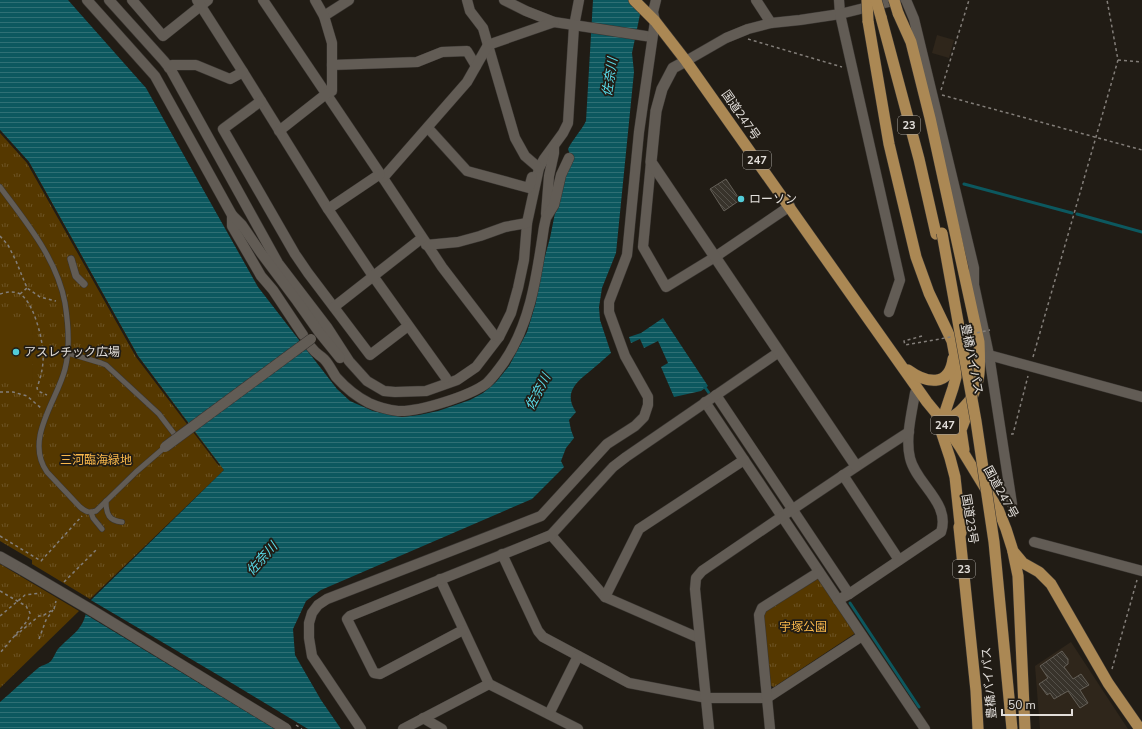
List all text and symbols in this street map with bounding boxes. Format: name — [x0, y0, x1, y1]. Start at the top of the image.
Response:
water label: 佐奈川 — [598, 54, 622, 98]
street label: 国道247号 — [718, 87, 764, 143]
road number: 23 — [898, 116, 920, 134]
road number: 247 — [743, 151, 771, 169]
place label: ローソン — [749, 191, 797, 207]
marker: ローソン — [736, 194, 746, 204]
street label: 豊橋バイパス — [957, 322, 987, 396]
place label: アスレチック広場 — [24, 344, 120, 360]
marker: アスレチック広場 — [11, 347, 21, 357]
water label: 佐奈川 — [521, 369, 556, 413]
road number: 247 — [931, 416, 959, 434]
park label: 三河臨海緑地 — [60, 452, 132, 468]
street label: 国道247号 — [980, 463, 1022, 521]
street label: 国道23号 — [958, 493, 982, 545]
water label: 佐奈川 — [242, 537, 283, 580]
road number: 23 — [953, 560, 975, 578]
park label: 宇塚公園 — [779, 619, 827, 635]
street label: 豊橋バイパス — [978, 647, 1000, 719]
scale bar — [1002, 691, 1072, 717]
text: 50 m — [1008, 697, 1036, 713]

